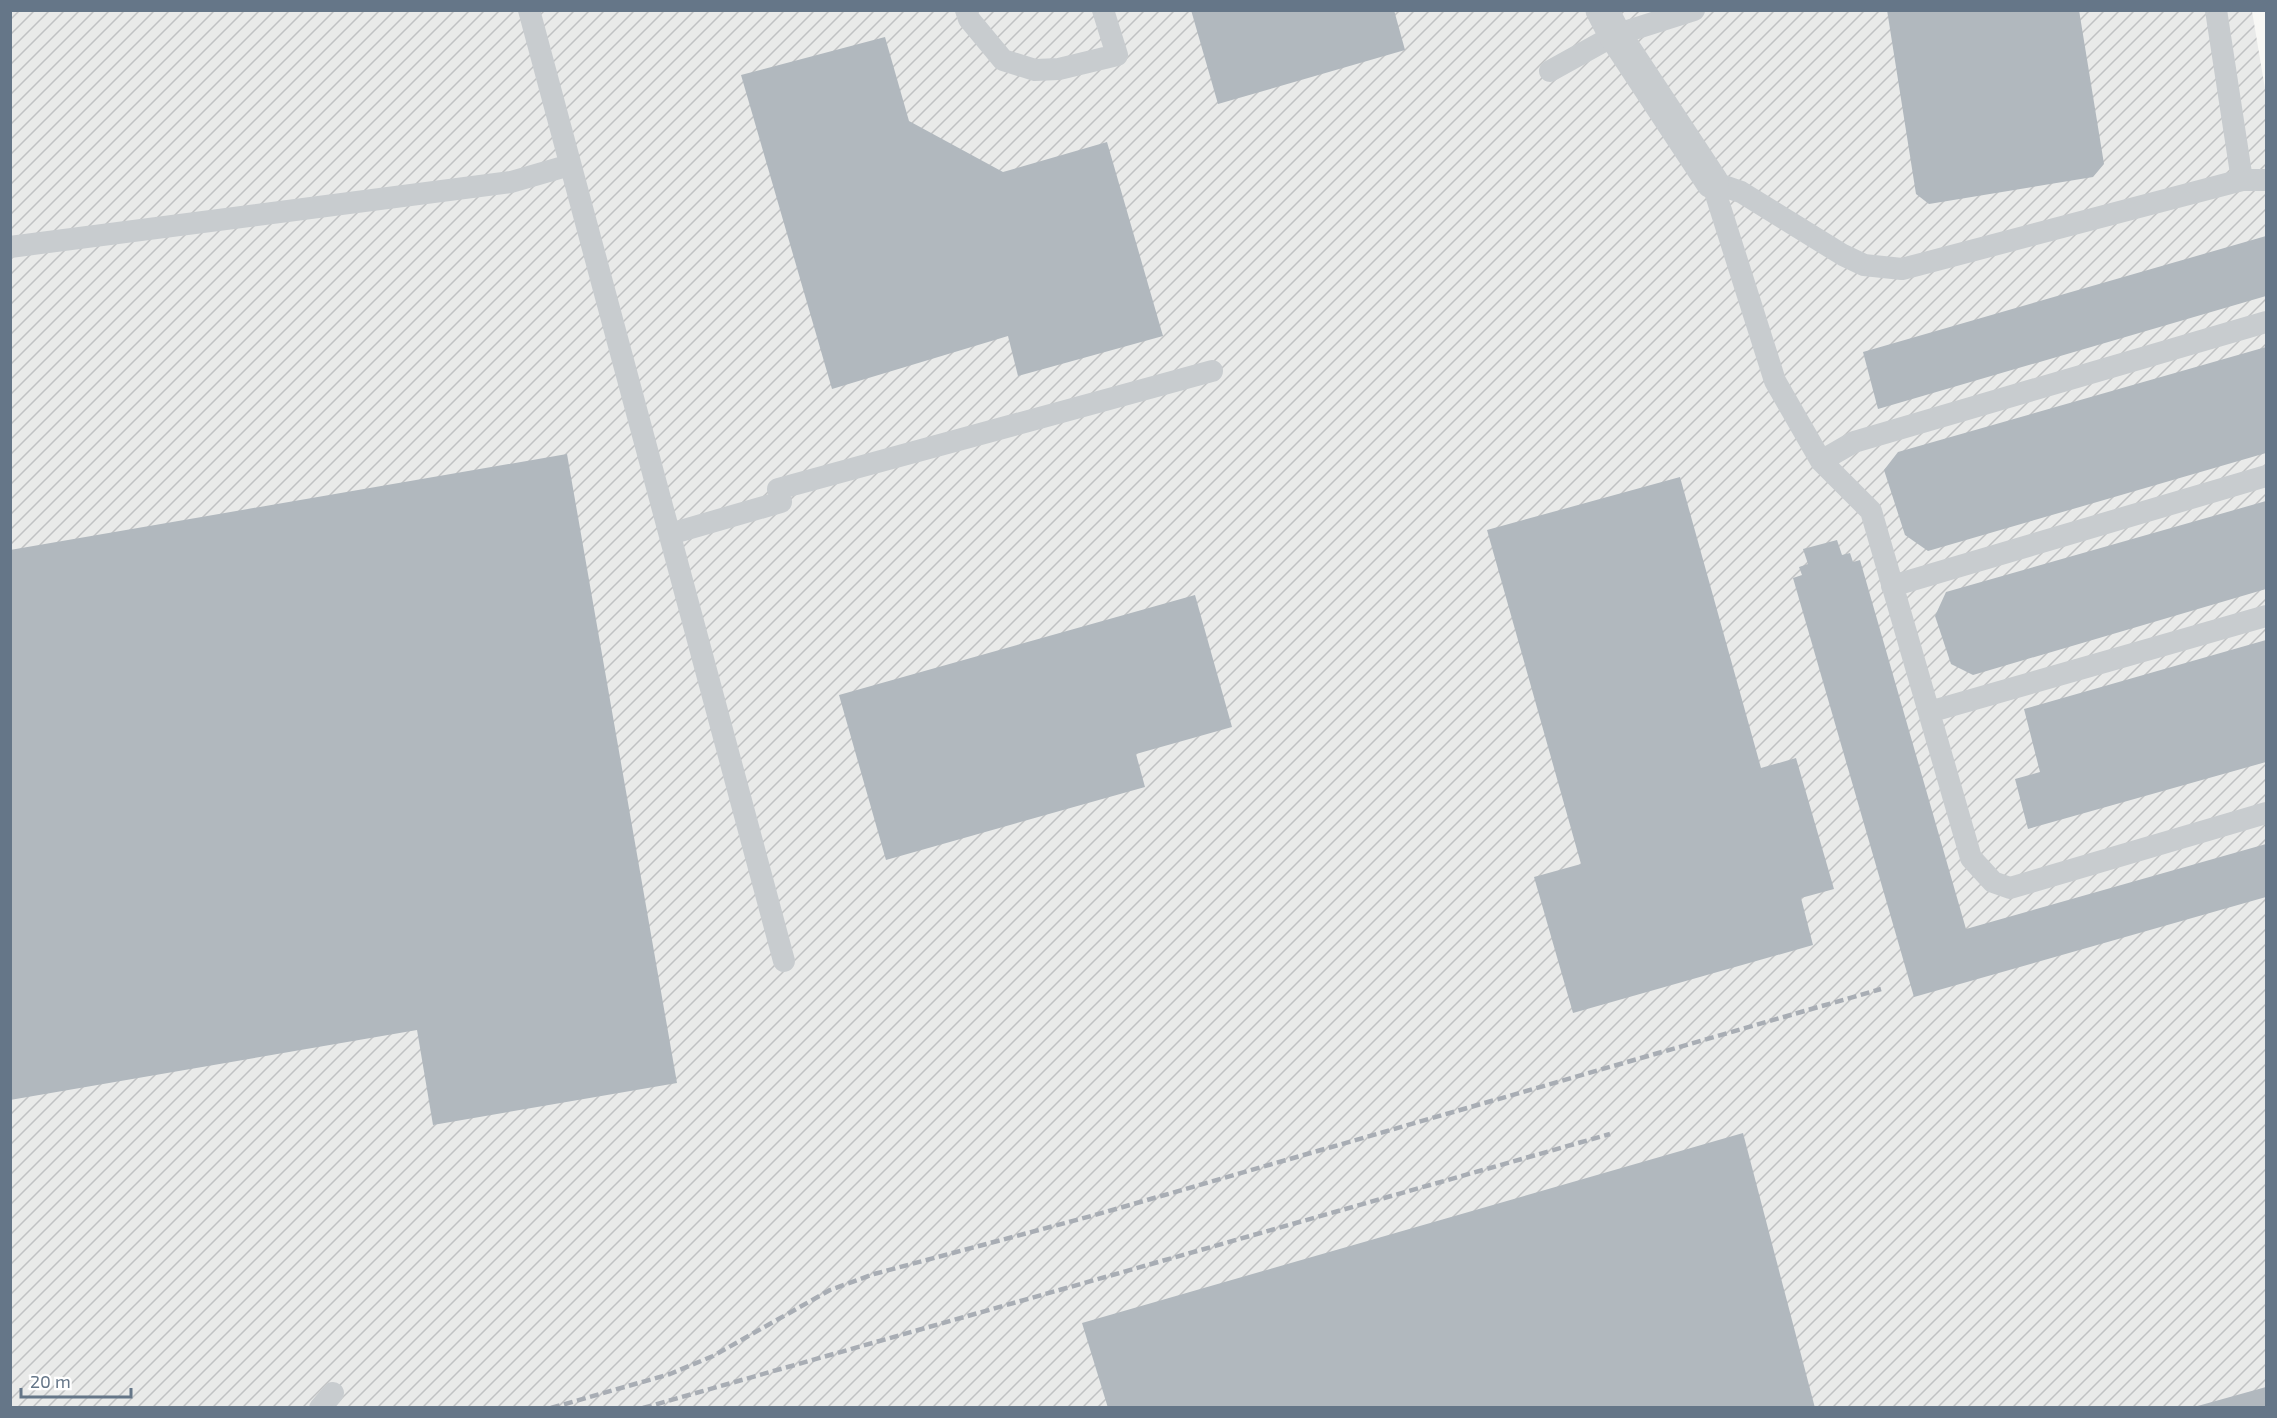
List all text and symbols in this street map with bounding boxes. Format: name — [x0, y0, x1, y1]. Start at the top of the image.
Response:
scale bar — [21, 1361, 130, 1399]
text: 20 m — [30, 1370, 71, 1392]

